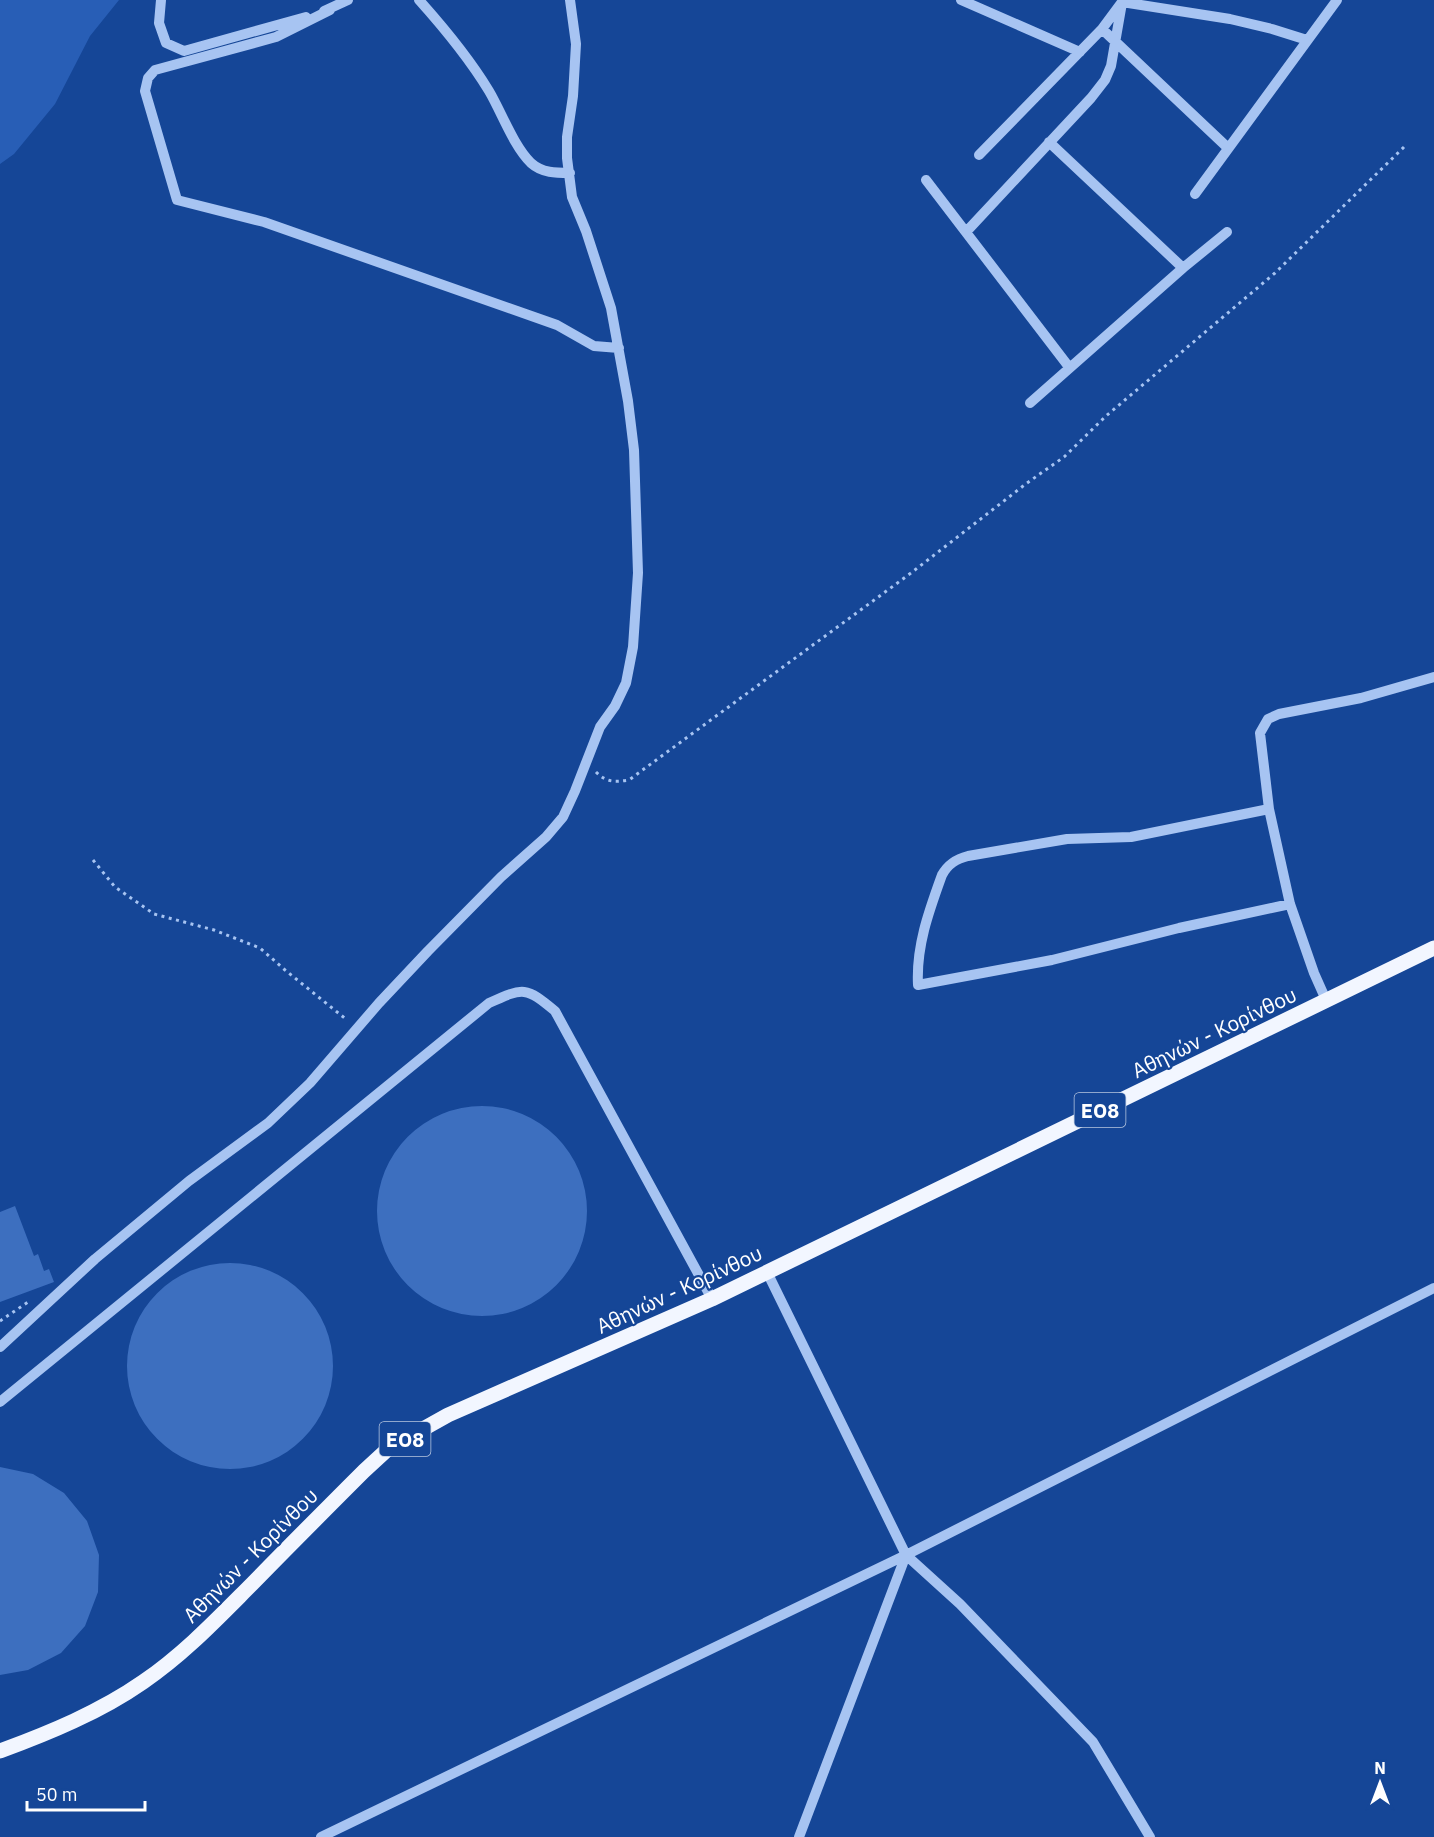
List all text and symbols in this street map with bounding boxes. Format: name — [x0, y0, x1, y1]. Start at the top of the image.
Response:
street label: Αθηνών - Κορίνθου — [1127, 980, 1301, 1084]
road number: ΕΟ8 — [1074, 1093, 1126, 1127]
street label: Αθηνών - Κορίνθου — [591, 1238, 767, 1340]
road number: ΕΟ8 — [380, 1422, 430, 1456]
street label: Αθηνών - Κορίνθου — [176, 1481, 324, 1629]
north arrow — [1350, 1753, 1410, 1813]
text: N — [1374, 1758, 1386, 1778]
scale bar — [27, 1774, 146, 1812]
text: 50 m — [36, 1783, 78, 1806]

